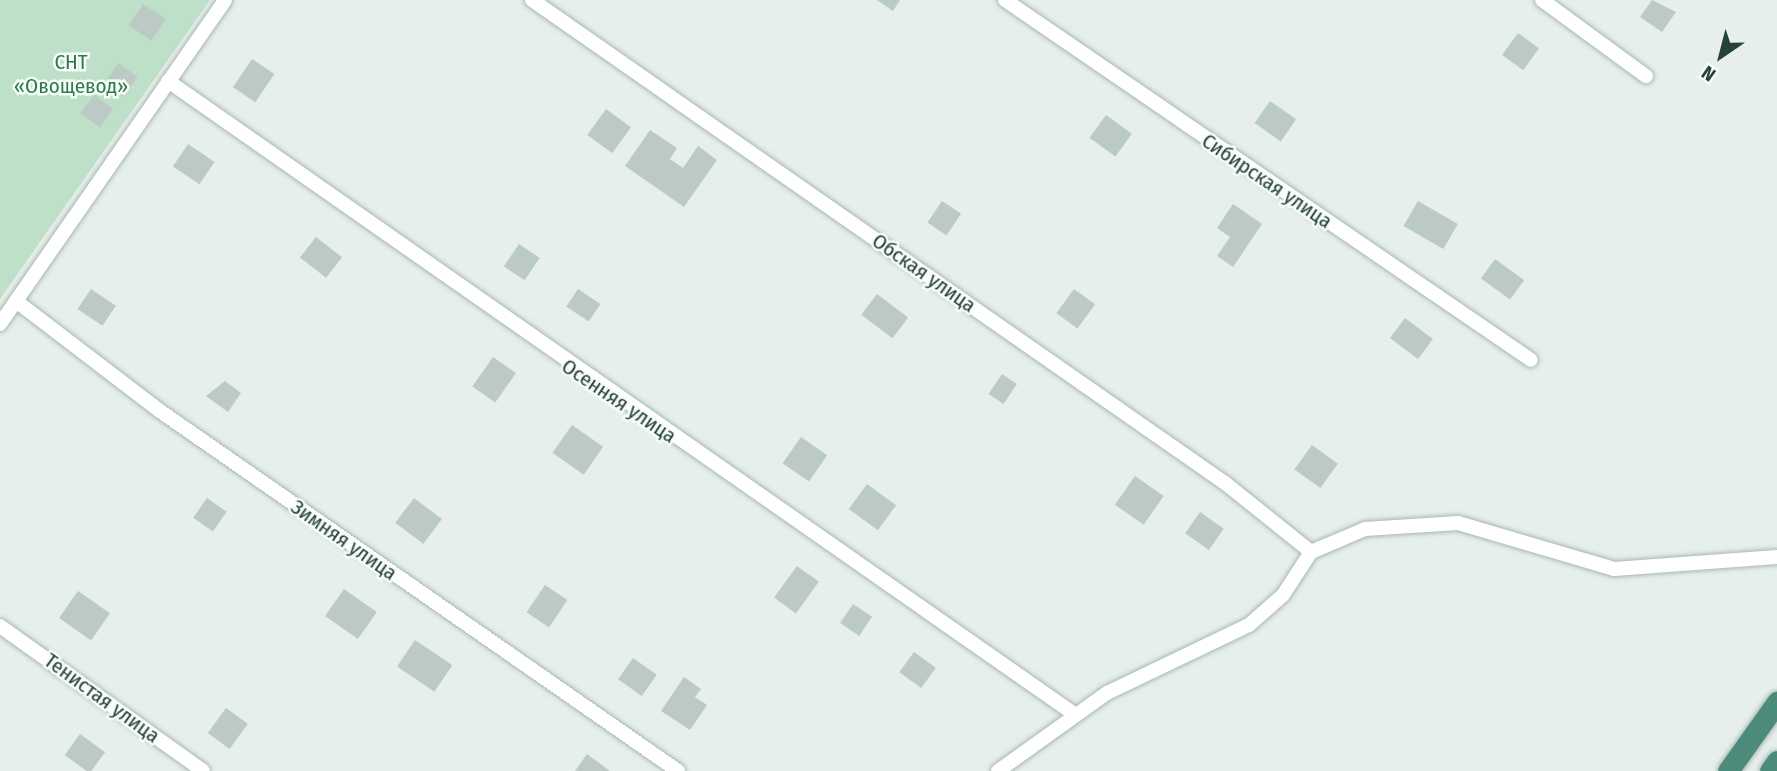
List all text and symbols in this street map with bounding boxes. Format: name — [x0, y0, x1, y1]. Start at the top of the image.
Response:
north arrow — [1686, 21, 1756, 91]
park label: СНТ «Овощевод» — [14, 49, 128, 99]
text: N — [1697, 61, 1720, 86]
street label: Сибирская улица — [1197, 128, 1337, 234]
street label: Обская улица — [867, 228, 981, 318]
street label: Осенняя улица — [557, 353, 681, 449]
street label: Зимняя улица — [286, 494, 402, 586]
street label: Тенистая улица — [39, 648, 165, 748]

